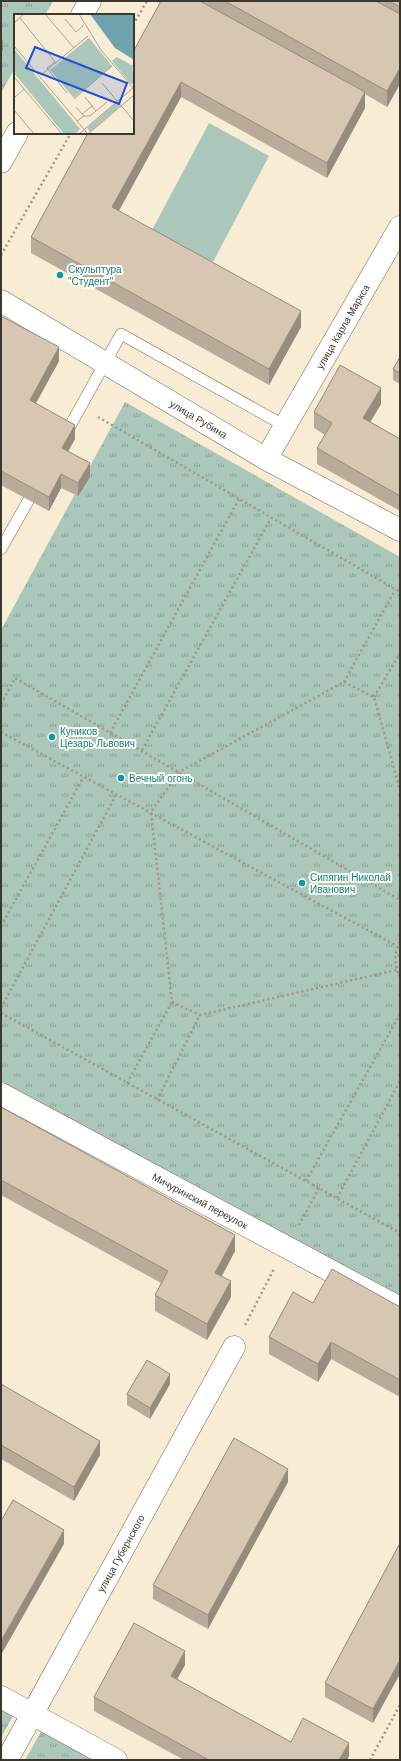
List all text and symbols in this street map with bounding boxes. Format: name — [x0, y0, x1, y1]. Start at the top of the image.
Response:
inset map — [14, 14, 134, 134]
place label: Скульптура "Студент" — [68, 264, 122, 287]
marker: Скульптура "Студент" — [55, 270, 65, 280]
street label: улица Карла Маркса — [314, 282, 371, 371]
street label: улица Рубина — [168, 398, 229, 440]
place label: Куников Цезарь Львович — [60, 726, 135, 749]
marker: Куников Цезарь Львович — [47, 732, 57, 742]
marker: Вечный огонь — [116, 773, 126, 783]
place label: Вечный огонь — [129, 773, 192, 784]
place label: Сипягин Николай Иванович — [310, 872, 391, 895]
marker: Сипягин Николай Иванович — [297, 878, 307, 888]
street label: Мичуринский переулок — [151, 1171, 250, 1231]
street label: улица Губернского — [95, 1512, 147, 1594]

